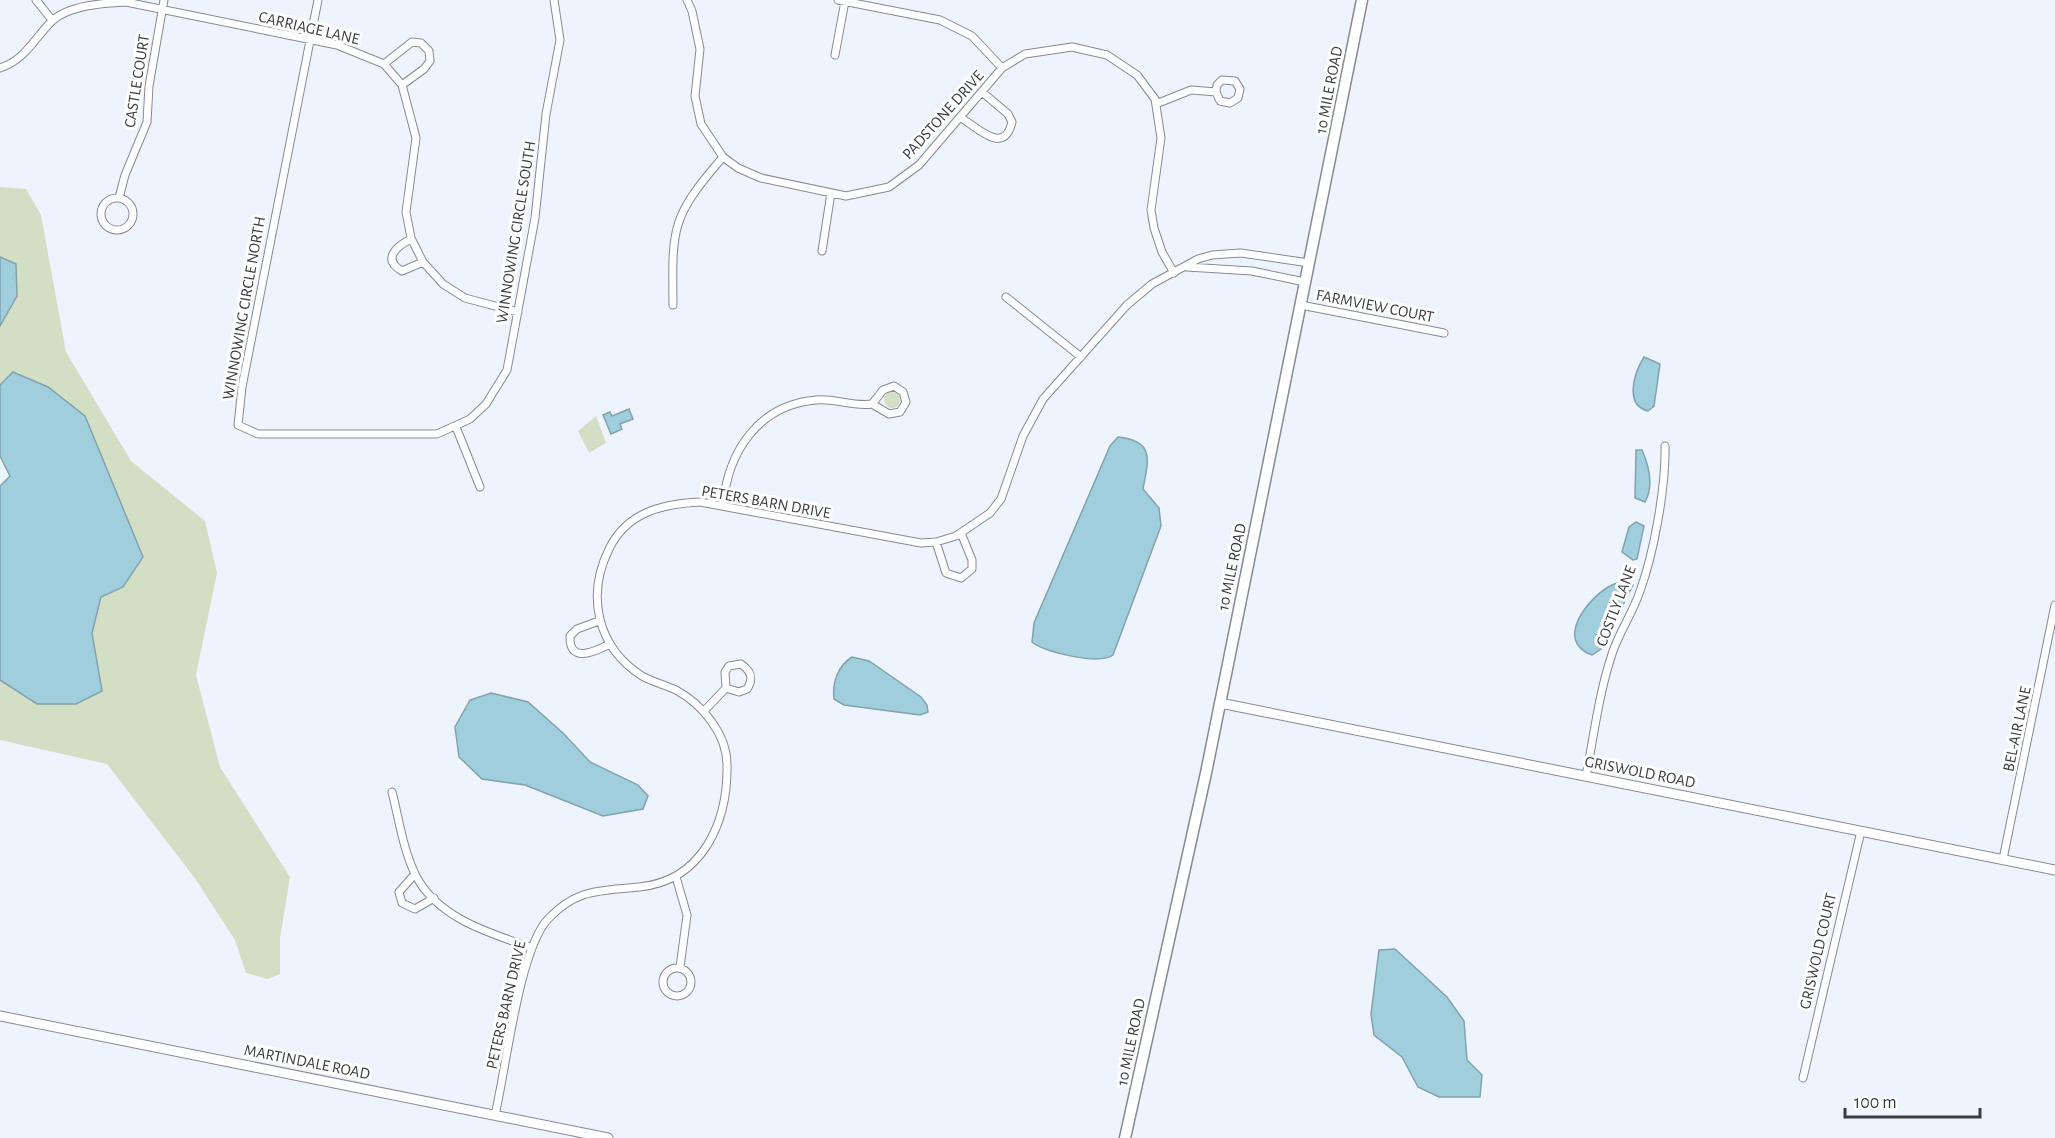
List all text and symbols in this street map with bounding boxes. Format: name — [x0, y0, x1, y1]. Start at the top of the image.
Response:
street label: CARRIAGE LANE — [257, 9, 361, 47]
street label: CASTLE COURT — [122, 33, 152, 129]
street label: 10 MILE ROAD — [1313, 45, 1345, 135]
street label: PADSTONE DRIVE — [899, 67, 987, 162]
street label: WINNOWING CIRCLE SOUTH — [494, 140, 538, 324]
street label: WINNOWING CIRCLE NORTH — [220, 215, 268, 401]
street label: FARMVIEW COURT — [1315, 287, 1435, 325]
street label: PETERS BARN DRIVE — [700, 483, 832, 521]
street label: 10 MILE ROAD — [1215, 522, 1249, 612]
street label: COSTLY LANE — [1593, 563, 1639, 649]
street label: BEL-AIR LANE — [2000, 685, 2034, 773]
street label: GRISWOLD ROAD — [1583, 753, 1697, 791]
street label: GRISWOLD COURT — [1797, 891, 1839, 1011]
street label: PETERS BARN DRIVE — [483, 939, 529, 1071]
street label: 10 MILE ROAD — [1114, 997, 1148, 1087]
street label: MARTINDALE ROAD — [243, 1042, 371, 1082]
scale bar — [1845, 1081, 1980, 1119]
text: 100 m — [1854, 1094, 1897, 1112]

